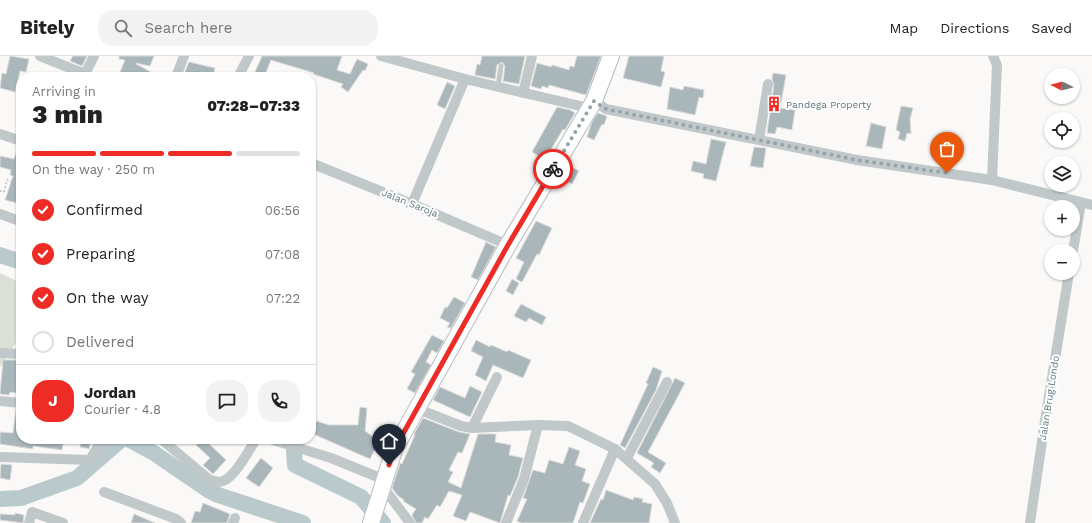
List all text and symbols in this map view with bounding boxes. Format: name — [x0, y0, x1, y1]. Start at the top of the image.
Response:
search box — [98, 10, 378, 46]
text: Bitely — [20, 16, 74, 39]
icon: search — [112, 17, 134, 39]
text: Search here — [144, 19, 232, 37]
text: Map — [890, 20, 918, 36]
text: Directions — [940, 20, 1009, 36]
text: Saved — [1031, 20, 1072, 36]
north arrow — [1044, 68, 1080, 104]
map controls — [1044, 68, 1080, 280]
text: Arriving in — [32, 84, 96, 99]
building icon: Pandega Property — [765, 95, 783, 113]
text: 07:28–07:33 — [207, 97, 300, 115]
text: 3 min — [32, 99, 103, 129]
place label: Pandega Property — [786, 99, 872, 110]
button: locate — [1044, 112, 1080, 148]
pin — [930, 132, 964, 173]
icon: bag — [936, 138, 958, 160]
courier — [533, 149, 573, 189]
button: layers — [1044, 156, 1080, 192]
icon: bike — [542, 158, 564, 180]
text: On the way · 250 m — [32, 162, 155, 177]
street label: Jalan Saroja — [380, 187, 440, 219]
icon: check — [32, 199, 54, 221]
button: + — [1044, 200, 1080, 236]
text: Confirmed — [66, 201, 143, 219]
text: 06:56 — [265, 203, 300, 218]
icon: check — [32, 243, 54, 265]
button: − — [1044, 244, 1080, 280]
text: Preparing — [66, 245, 135, 263]
text: 07:08 — [265, 247, 300, 262]
icon: check — [32, 287, 54, 309]
text: On the way — [66, 289, 148, 307]
text: 07:22 — [266, 291, 300, 306]
text: Delivered — [66, 333, 134, 351]
street label: Jalan Brug Londo — [1037, 355, 1061, 441]
button: chat — [206, 380, 248, 422]
button: phone — [258, 380, 300, 422]
text: Jordan — [84, 384, 136, 402]
text: J — [48, 392, 58, 410]
text: Courier · 4.8 — [84, 402, 161, 417]
pin — [372, 424, 406, 465]
icon: home — [378, 430, 400, 452]

